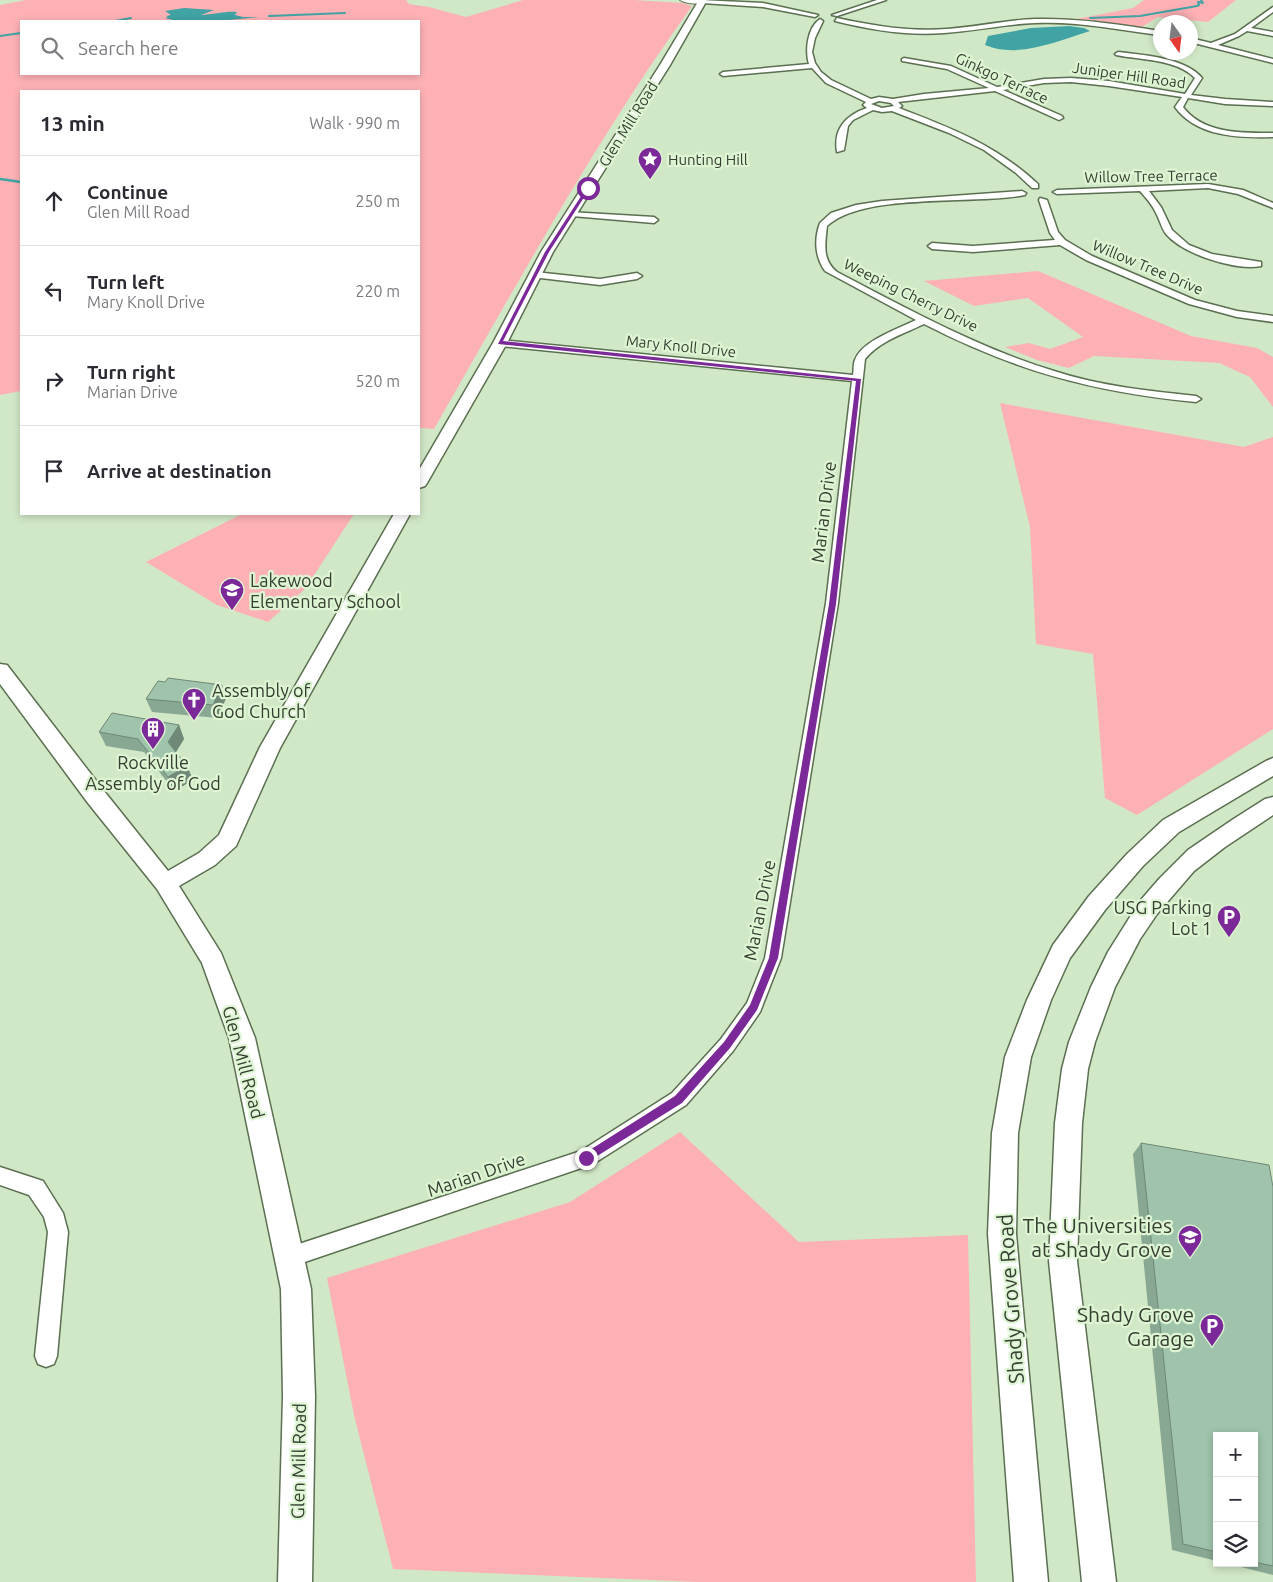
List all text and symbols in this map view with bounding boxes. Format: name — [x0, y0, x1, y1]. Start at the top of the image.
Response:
north arrow — [1153, 15, 1198, 60]
search box — [20, 20, 420, 75]
icon: search — [38, 34, 66, 62]
text: Search here — [78, 37, 178, 59]
street label: Ginkgo Terrace — [953, 49, 1051, 107]
street label: Juniper Hill Road — [1071, 59, 1187, 91]
street label: Glen Mill Road — [595, 78, 661, 170]
text: 13 min — [40, 111, 105, 135]
text: Walk · 990 m — [309, 114, 400, 132]
place icon: Hunting Hill — [637, 146, 663, 180]
place label: Hunting Hill — [668, 151, 748, 168]
street label: Willow Tree Terrace — [1084, 166, 1218, 186]
route start — [577, 177, 600, 200]
text: Continue — [87, 181, 168, 203]
icon: ahead — [40, 187, 68, 215]
text: 250 m — [355, 192, 400, 210]
text: Glen Mill Road — [87, 203, 190, 221]
street label: Willow Tree Drive — [1090, 236, 1206, 298]
street label: Weeping Cherry Drive — [841, 255, 981, 335]
text: Turn left — [87, 271, 165, 293]
icon: left — [40, 277, 68, 305]
text: 220 m — [355, 282, 400, 300]
text: Mary Knoll Drive — [87, 293, 205, 311]
street label: Mary Knoll Drive — [625, 332, 737, 360]
text: Turn right — [87, 361, 175, 383]
icon: right — [40, 367, 68, 395]
text: 520 m — [355, 372, 400, 390]
text: Marian Drive — [87, 383, 178, 401]
icon: arrive — [40, 457, 68, 485]
text: Arrive at destination — [87, 460, 272, 482]
street label: Marian Drive — [807, 460, 839, 564]
place label: Lakewood Elementary School — [250, 570, 401, 611]
school or university icon: Lakewood Elementary School — [219, 577, 245, 611]
place label: Assembly of God Church — [212, 680, 311, 721]
church icon: Assembly of God Church — [181, 687, 207, 721]
building icon: Rockville Assembly of God — [140, 716, 166, 750]
place label: Rockville Assembly of God — [85, 752, 221, 793]
street label: Marian Drive — [739, 858, 779, 962]
place label: USG Parking Lot 1 — [1113, 897, 1212, 938]
parking icon: USG Parking Lot 1 — [1216, 904, 1242, 938]
street label: Glen Mill Road — [219, 1003, 269, 1121]
route end — [575, 1147, 598, 1170]
street label: Marian Drive — [424, 1148, 528, 1200]
street label: Shady Grove Road — [992, 1213, 1028, 1385]
place label: The Universities at Shady Grove — [1023, 1213, 1172, 1261]
school or university icon: The Universities at Shady Grove — [1177, 1224, 1203, 1258]
place label: Shady Grove Garage — [1077, 1302, 1194, 1350]
parking icon: Shady Grove Garage — [1199, 1313, 1225, 1347]
street label: Glen Mill Road — [287, 1403, 309, 1519]
map controls — [1213, 1432, 1258, 1567]
button: + — [1213, 1432, 1258, 1477]
button: − — [1213, 1477, 1258, 1522]
button: layers — [1213, 1522, 1258, 1567]

